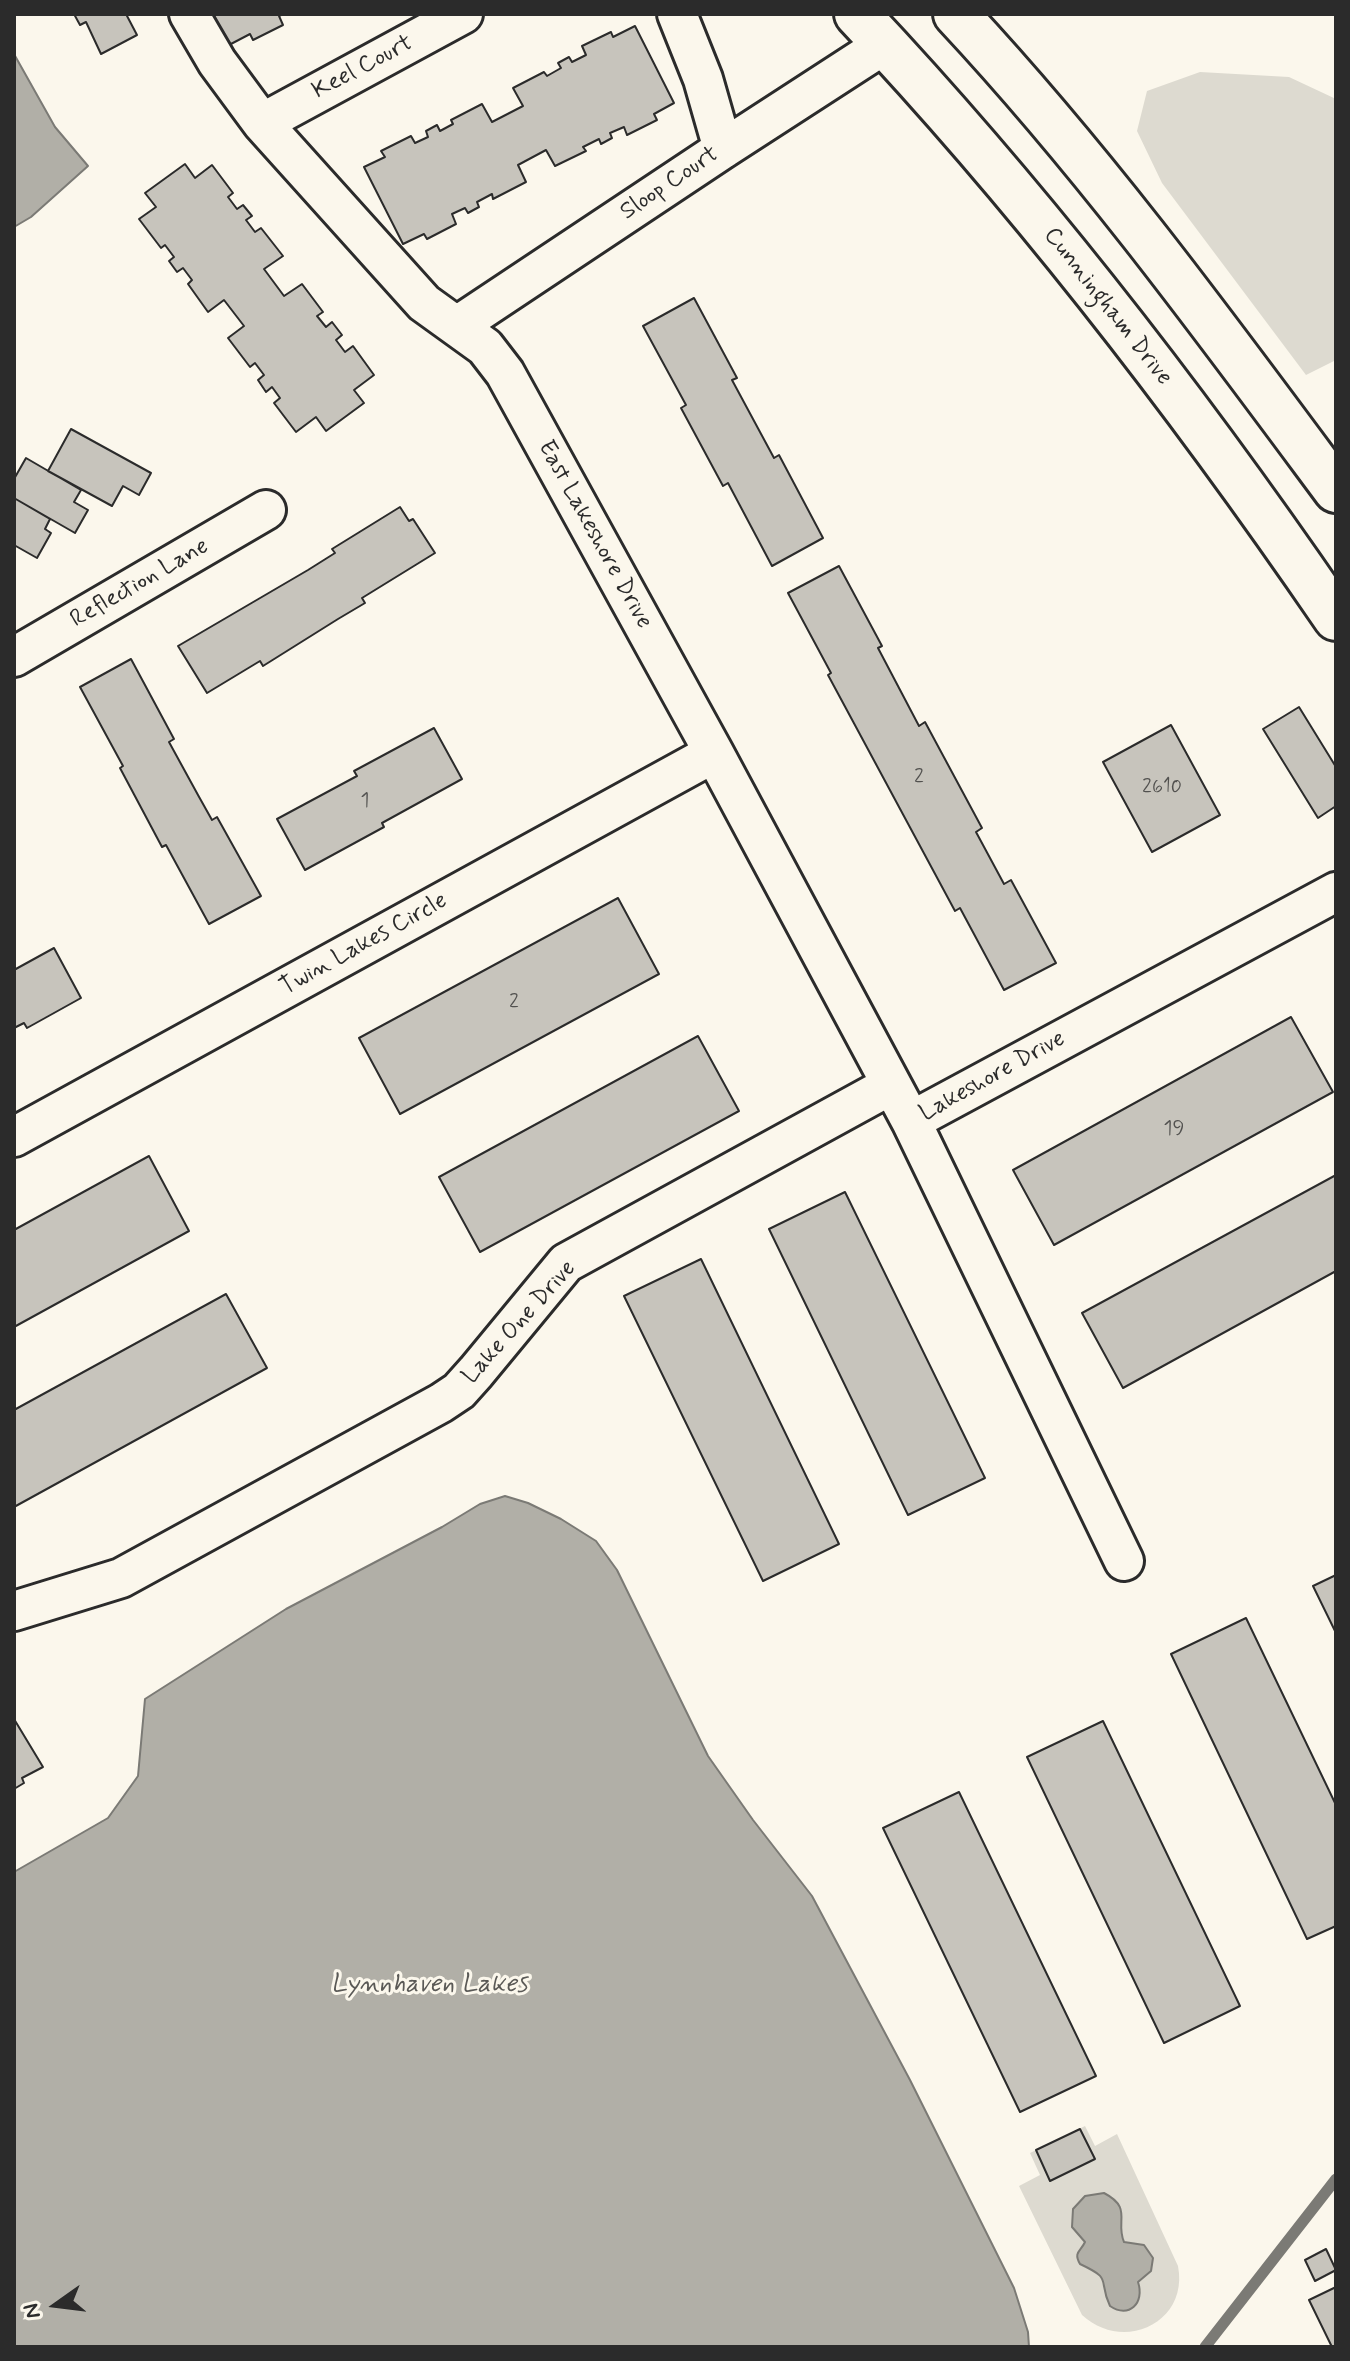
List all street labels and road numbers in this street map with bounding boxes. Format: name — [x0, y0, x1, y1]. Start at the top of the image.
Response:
street label: Keel Court — [308, 30, 418, 106]
street label: Sloop Court — [615, 141, 725, 227]
street label: Cunningham Drive — [1036, 222, 1178, 392]
street label: East Lakeshore Drive — [530, 436, 658, 634]
street label: Reflection Lane — [66, 533, 214, 635]
street label: Twin Lakes Circle — [275, 887, 453, 1003]
street label: Lakeshore Drive — [915, 1025, 1071, 1129]
street label: Lake One Drive — [457, 1255, 583, 1391]

